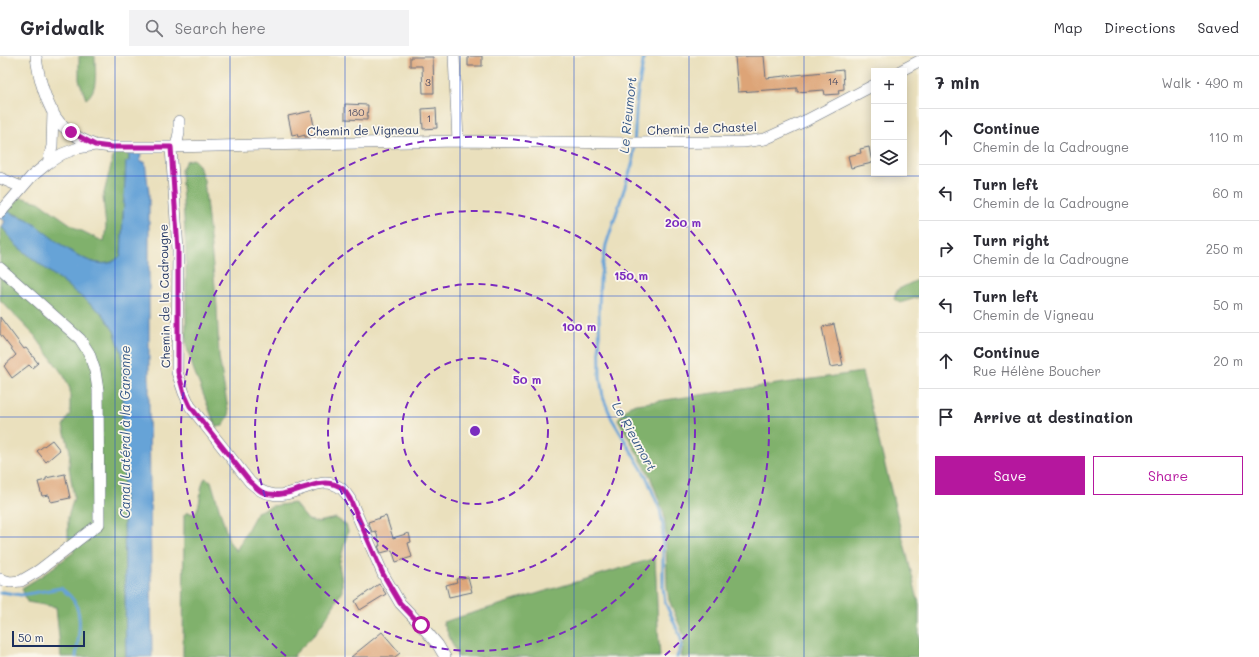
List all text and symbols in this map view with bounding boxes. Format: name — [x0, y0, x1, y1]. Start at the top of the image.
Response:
search box — [129, 10, 409, 46]
text: Gridwalk — [20, 15, 105, 40]
icon: search — [143, 17, 165, 39]
text: Search here — [175, 18, 266, 38]
text: Map — [1054, 18, 1082, 37]
text: Directions — [1104, 18, 1175, 37]
text: Saved — [1197, 18, 1239, 37]
map controls — [871, 68, 907, 176]
button: + — [871, 68, 907, 104]
text: 7 min — [935, 71, 980, 93]
house number: 14 — [828, 74, 838, 88]
text: Walk · 490 m — [1161, 74, 1243, 91]
house number: 3 — [425, 75, 431, 89]
water label: Le Rieumort — [615, 76, 639, 154]
button: − — [871, 104, 907, 140]
house number: 180 — [348, 105, 364, 119]
house number: 1 — [427, 111, 431, 125]
street label: Chemin de Chastel — [647, 118, 757, 138]
text: Continue — [973, 118, 1040, 138]
street label: Chemin de Vigneau — [307, 121, 419, 139]
route end — [62, 123, 80, 141]
icon: ahead — [935, 126, 957, 148]
text: 110 m — [1209, 128, 1243, 145]
text: Chemin de la Cadrougne — [973, 138, 1129, 155]
button: layers — [871, 140, 907, 176]
text: Turn left — [973, 174, 1038, 194]
icon: left — [935, 182, 957, 204]
text: 60 m — [1213, 184, 1243, 201]
text: Chemin de la Cadrougne — [973, 194, 1129, 211]
text: 200 m — [665, 214, 701, 230]
street label: Chemin de la Cadrougne — [155, 224, 173, 368]
text: Turn right — [973, 230, 1050, 250]
icon: right — [935, 238, 957, 260]
text: 250 m — [1206, 240, 1243, 257]
text: Chemin de la Cadrougne — [973, 250, 1129, 267]
text: 150 m — [614, 267, 648, 283]
text: Turn left — [973, 286, 1038, 306]
icon: left — [935, 294, 957, 316]
text: 50 m — [1213, 296, 1243, 313]
text: Chemin de Vigneau — [973, 306, 1094, 323]
text: 100 m — [562, 318, 596, 334]
text: Continue — [973, 342, 1040, 362]
water label: Canal Latéral à la Garonne — [116, 345, 133, 519]
icon: ahead — [935, 350, 957, 372]
text: 20 m — [1213, 352, 1243, 369]
text: Rue Hélène Boucher — [973, 362, 1101, 379]
text: 50 m — [513, 371, 541, 387]
water label: Le Rieumort — [609, 398, 661, 474]
icon: arrive — [935, 406, 957, 428]
text: Arrive at destination — [973, 407, 1133, 427]
centre of rings — [468, 424, 482, 438]
button: Save — [935, 456, 1085, 495]
button: Share — [1093, 456, 1243, 495]
route start — [412, 616, 430, 634]
scale bar — [12, 629, 85, 648]
text: 50 m — [18, 630, 44, 645]

